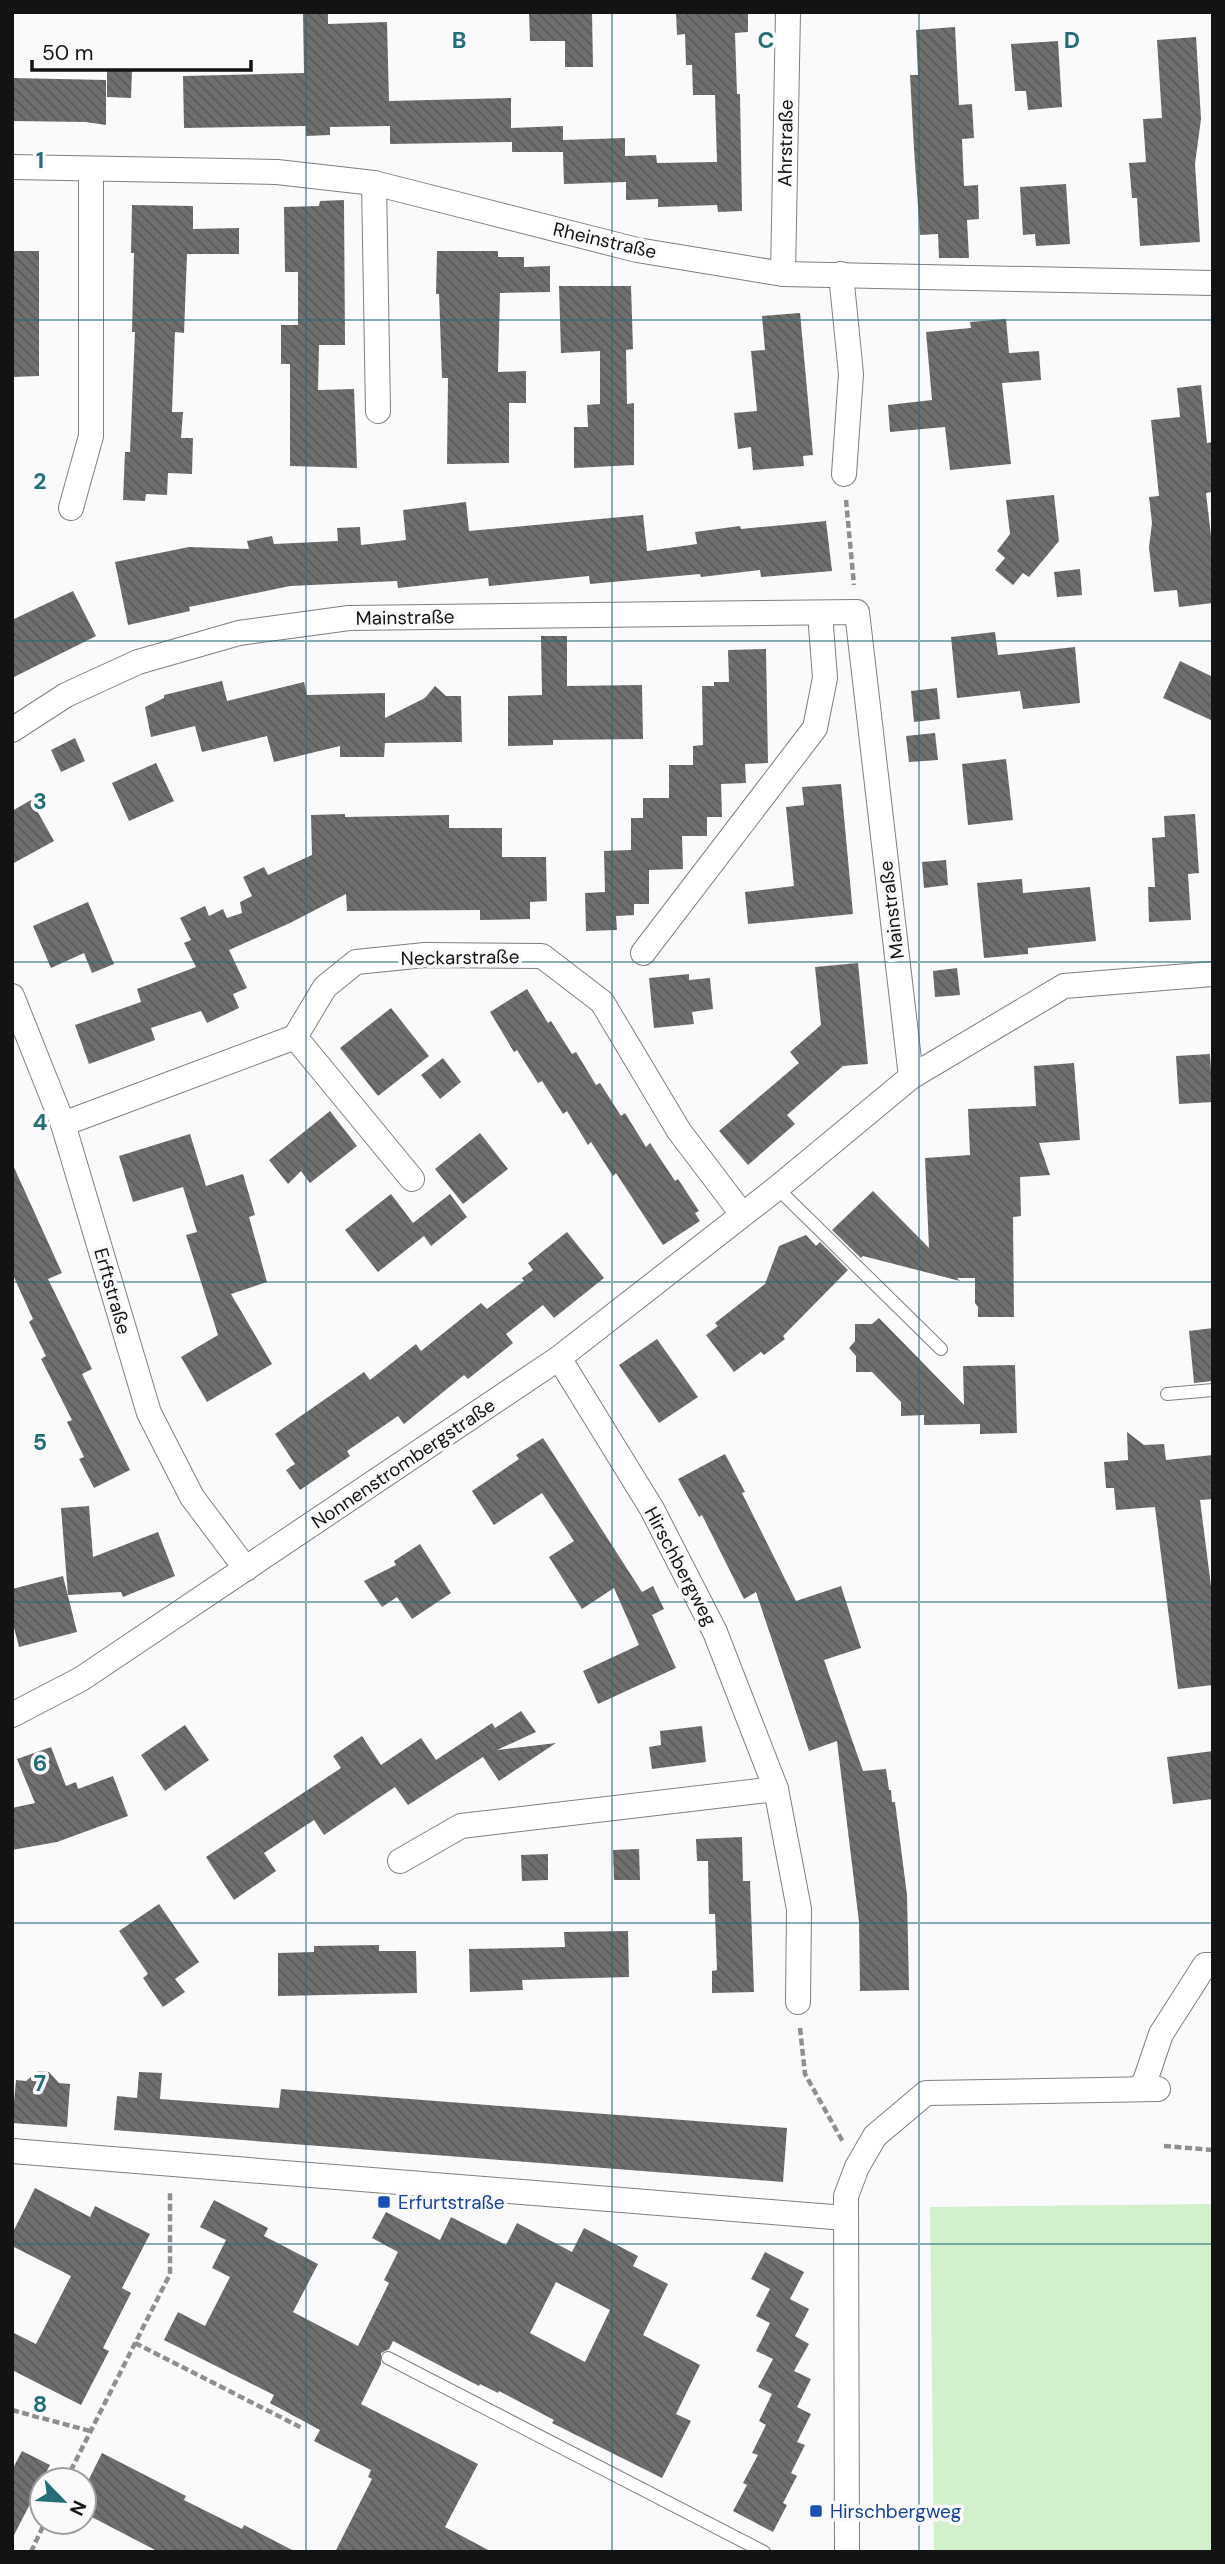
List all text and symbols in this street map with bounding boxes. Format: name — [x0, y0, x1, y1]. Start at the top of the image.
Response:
text: B — [452, 25, 466, 55]
text: C — [758, 25, 774, 55]
text: D — [1064, 25, 1080, 55]
scale bar — [32, 28, 250, 72]
text: 50 m — [42, 39, 93, 67]
street label: Ahrstraße — [772, 99, 799, 187]
text: 1 — [36, 145, 44, 175]
street label: Rheinstraße — [551, 216, 659, 265]
text: 2 — [33, 466, 47, 496]
street label: Mainstraße — [355, 604, 455, 631]
text: 3 — [33, 786, 47, 816]
street label: Mainstraße — [873, 859, 910, 961]
street label: Neckarstraße — [400, 944, 520, 971]
text: 4 — [33, 1107, 48, 1137]
street label: Erftstraße — [88, 1245, 137, 1337]
street label: Nonnenstrombergstraße — [307, 1393, 500, 1534]
text: 5 — [33, 1427, 47, 1457]
street label: Hirschbergweg — [639, 1502, 723, 1630]
text: 6 — [33, 1748, 47, 1778]
text: 7 — [34, 2068, 46, 2098]
place label: Erfurtstraße — [398, 2190, 505, 2215]
marker: Erfurtstraße — [376, 2194, 392, 2210]
text: 8 — [33, 2389, 47, 2419]
north arrow — [28, 2466, 98, 2536]
text: N — [64, 2496, 92, 2520]
place label: Hirschbergweg — [830, 2499, 962, 2524]
marker: Hirschbergweg — [808, 2503, 824, 2519]

